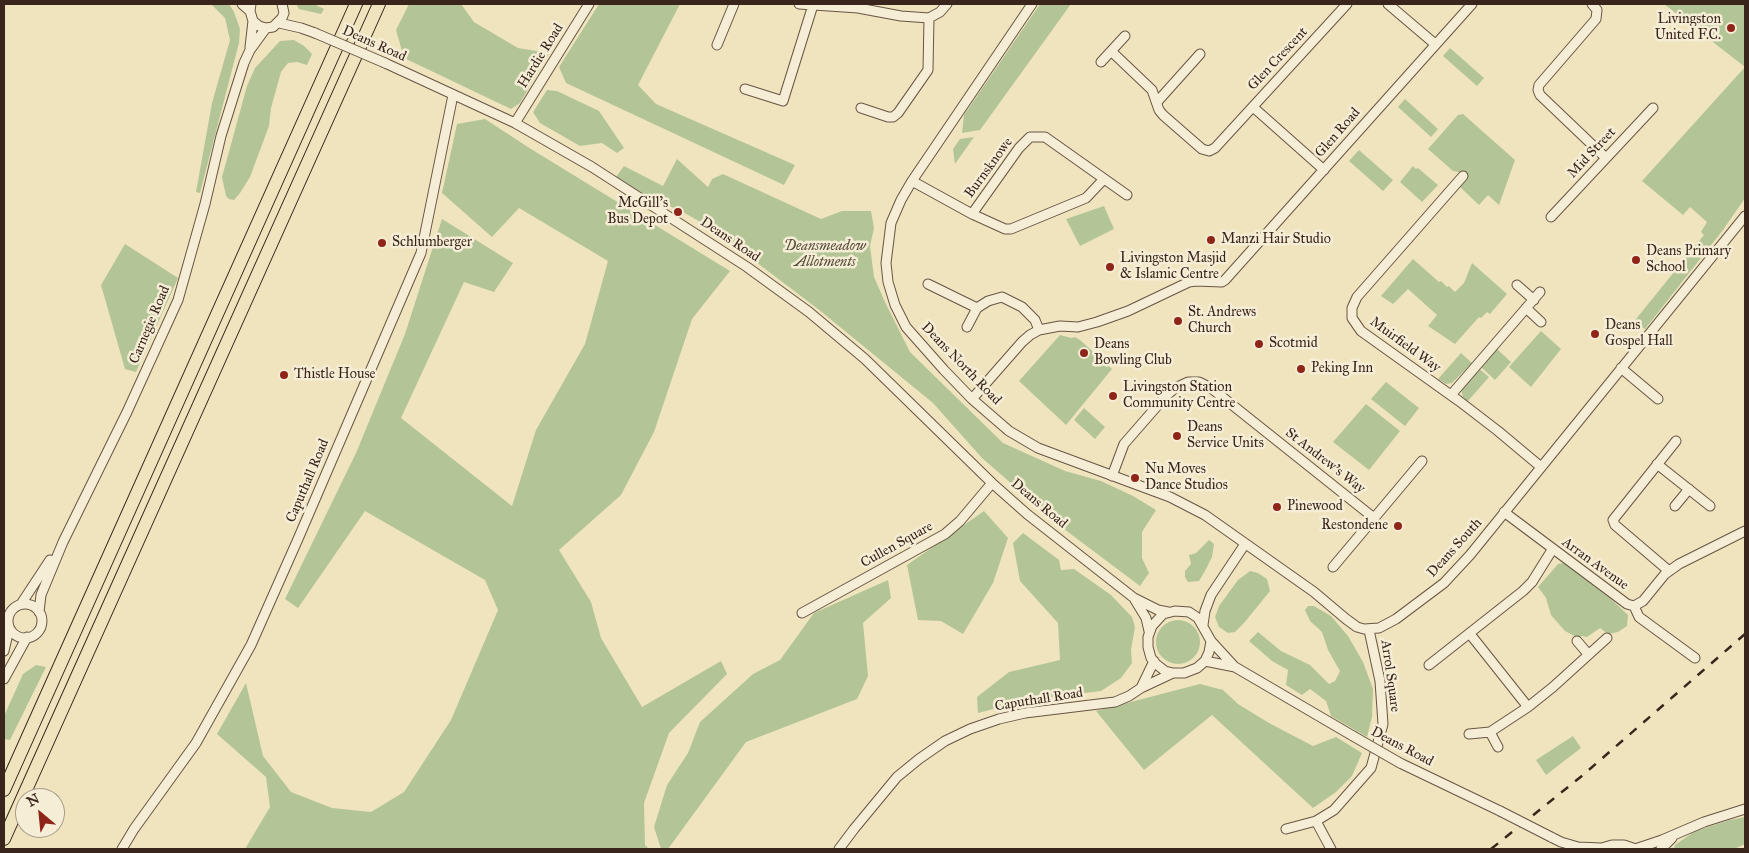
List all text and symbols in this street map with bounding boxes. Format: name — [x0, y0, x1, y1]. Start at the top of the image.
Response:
place label: Livingston United F.C. — [1655, 12, 1721, 44]
street label: Hardie Road — [515, 21, 567, 91]
street label: Deans Road — [339, 22, 409, 66]
marker: Livingston United F.C. — [1725, 22, 1737, 34]
street label: Glen Crescent — [1244, 24, 1312, 94]
street label: Glen Road — [1312, 105, 1364, 161]
street label: Mid Street — [1564, 124, 1620, 182]
street label: Burnsknowe — [961, 134, 1017, 202]
place label: McGill's Bus Depot — [607, 196, 668, 228]
marker: McGill's Bus Depot — [672, 206, 684, 218]
street label: Deans Road — [697, 214, 763, 266]
place label: Manzi Hair Studio — [1221, 232, 1331, 248]
marker: Manzi Hair Studio — [1205, 234, 1217, 246]
place label: Schlumberger — [392, 235, 472, 251]
marker: Schlumberger — [376, 237, 388, 249]
park label: Deansmeadow Allotments — [784, 239, 866, 272]
place label: Deans Primary School — [1646, 244, 1731, 276]
place label: Livingston Masjid & Islamic Centre — [1120, 251, 1226, 284]
marker: Deans Primary School — [1630, 254, 1642, 266]
marker: Livingston Masjid & Islamic Centre — [1104, 261, 1116, 273]
street label: Carnegie Road — [126, 283, 174, 367]
place label: St. Andrews Church — [1188, 305, 1256, 338]
street label: Muirfield Way — [1366, 314, 1444, 376]
marker: St. Andrews Church — [1172, 315, 1184, 327]
place label: Deans Gospel Hall — [1605, 318, 1673, 351]
street label: Deans North Road — [917, 319, 1005, 409]
marker: Deans Gospel Hall — [1589, 328, 1601, 340]
place label: Scotmid — [1269, 336, 1318, 352]
place label: Deans Bowling Club — [1094, 337, 1172, 370]
marker: Scotmid — [1253, 338, 1265, 350]
marker: Deans Bowling Club — [1078, 347, 1090, 359]
place label: Peking Inn — [1311, 361, 1373, 377]
marker: Peking Inn — [1295, 363, 1307, 375]
place label: Thistle House — [294, 367, 375, 383]
marker: Thistle House — [278, 369, 290, 381]
place label: Livingston Station Community Centre — [1123, 380, 1235, 412]
marker: Livingston Station Community Centre — [1107, 390, 1119, 402]
place label: Deans Service Units — [1187, 420, 1264, 452]
street label: St Andrew's Way — [1282, 425, 1368, 497]
marker: Deans Service Units — [1171, 430, 1183, 442]
street label: Caputhall Road — [283, 437, 333, 525]
place label: Nu Moves Dance Studios — [1145, 462, 1228, 494]
marker: Nu Moves Dance Studios — [1129, 472, 1141, 484]
street label: Deans Road — [1007, 476, 1071, 532]
place label: Pinewood — [1287, 499, 1343, 515]
marker: Pinewood — [1271, 501, 1283, 513]
street label: Deans South — [1424, 515, 1486, 581]
street label: Cullen Square — [858, 518, 936, 572]
place label: Restondene — [1321, 518, 1388, 534]
marker: Restondene — [1392, 520, 1404, 532]
street label: Arran Avenue — [1558, 534, 1632, 594]
street label: Arrol Square — [1377, 639, 1403, 713]
street label: Caputhall Road — [994, 685, 1084, 715]
street label: Deans Road — [1368, 724, 1436, 770]
north arrow — [15, 788, 65, 838]
text: N — [24, 790, 42, 810]

